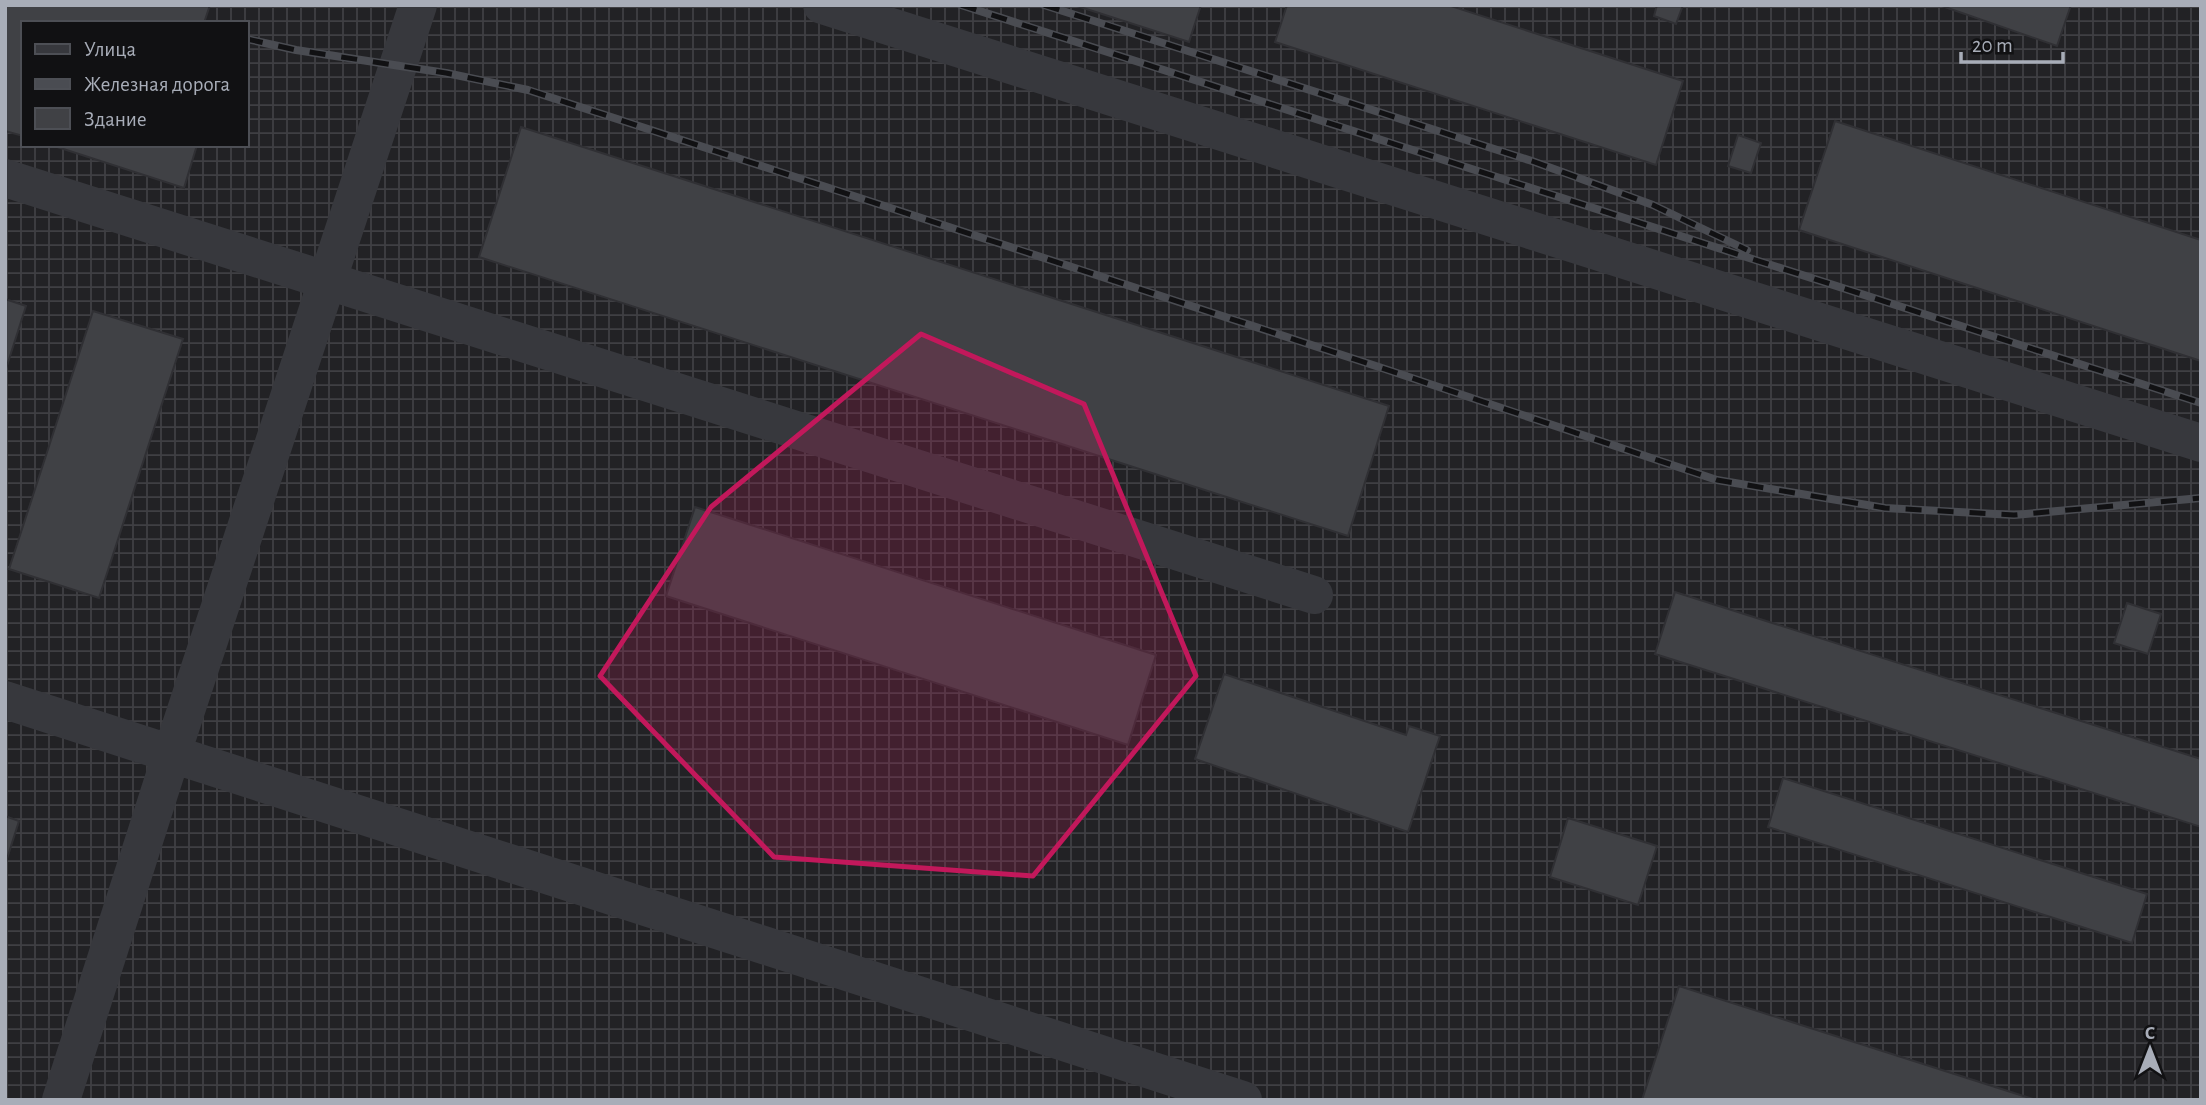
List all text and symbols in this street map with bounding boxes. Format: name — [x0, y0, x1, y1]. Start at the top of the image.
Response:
legend — [21, 21, 248, 147]
scale bar — [1961, 21, 2062, 65]
text: 20 m — [1972, 35, 2013, 56]
text: Улица — [84, 39, 137, 60]
text: Железная дорога — [84, 74, 231, 95]
text: Здание — [84, 109, 147, 130]
north arrow — [2115, 1014, 2185, 1084]
text: С — [2145, 1024, 2155, 1043]

